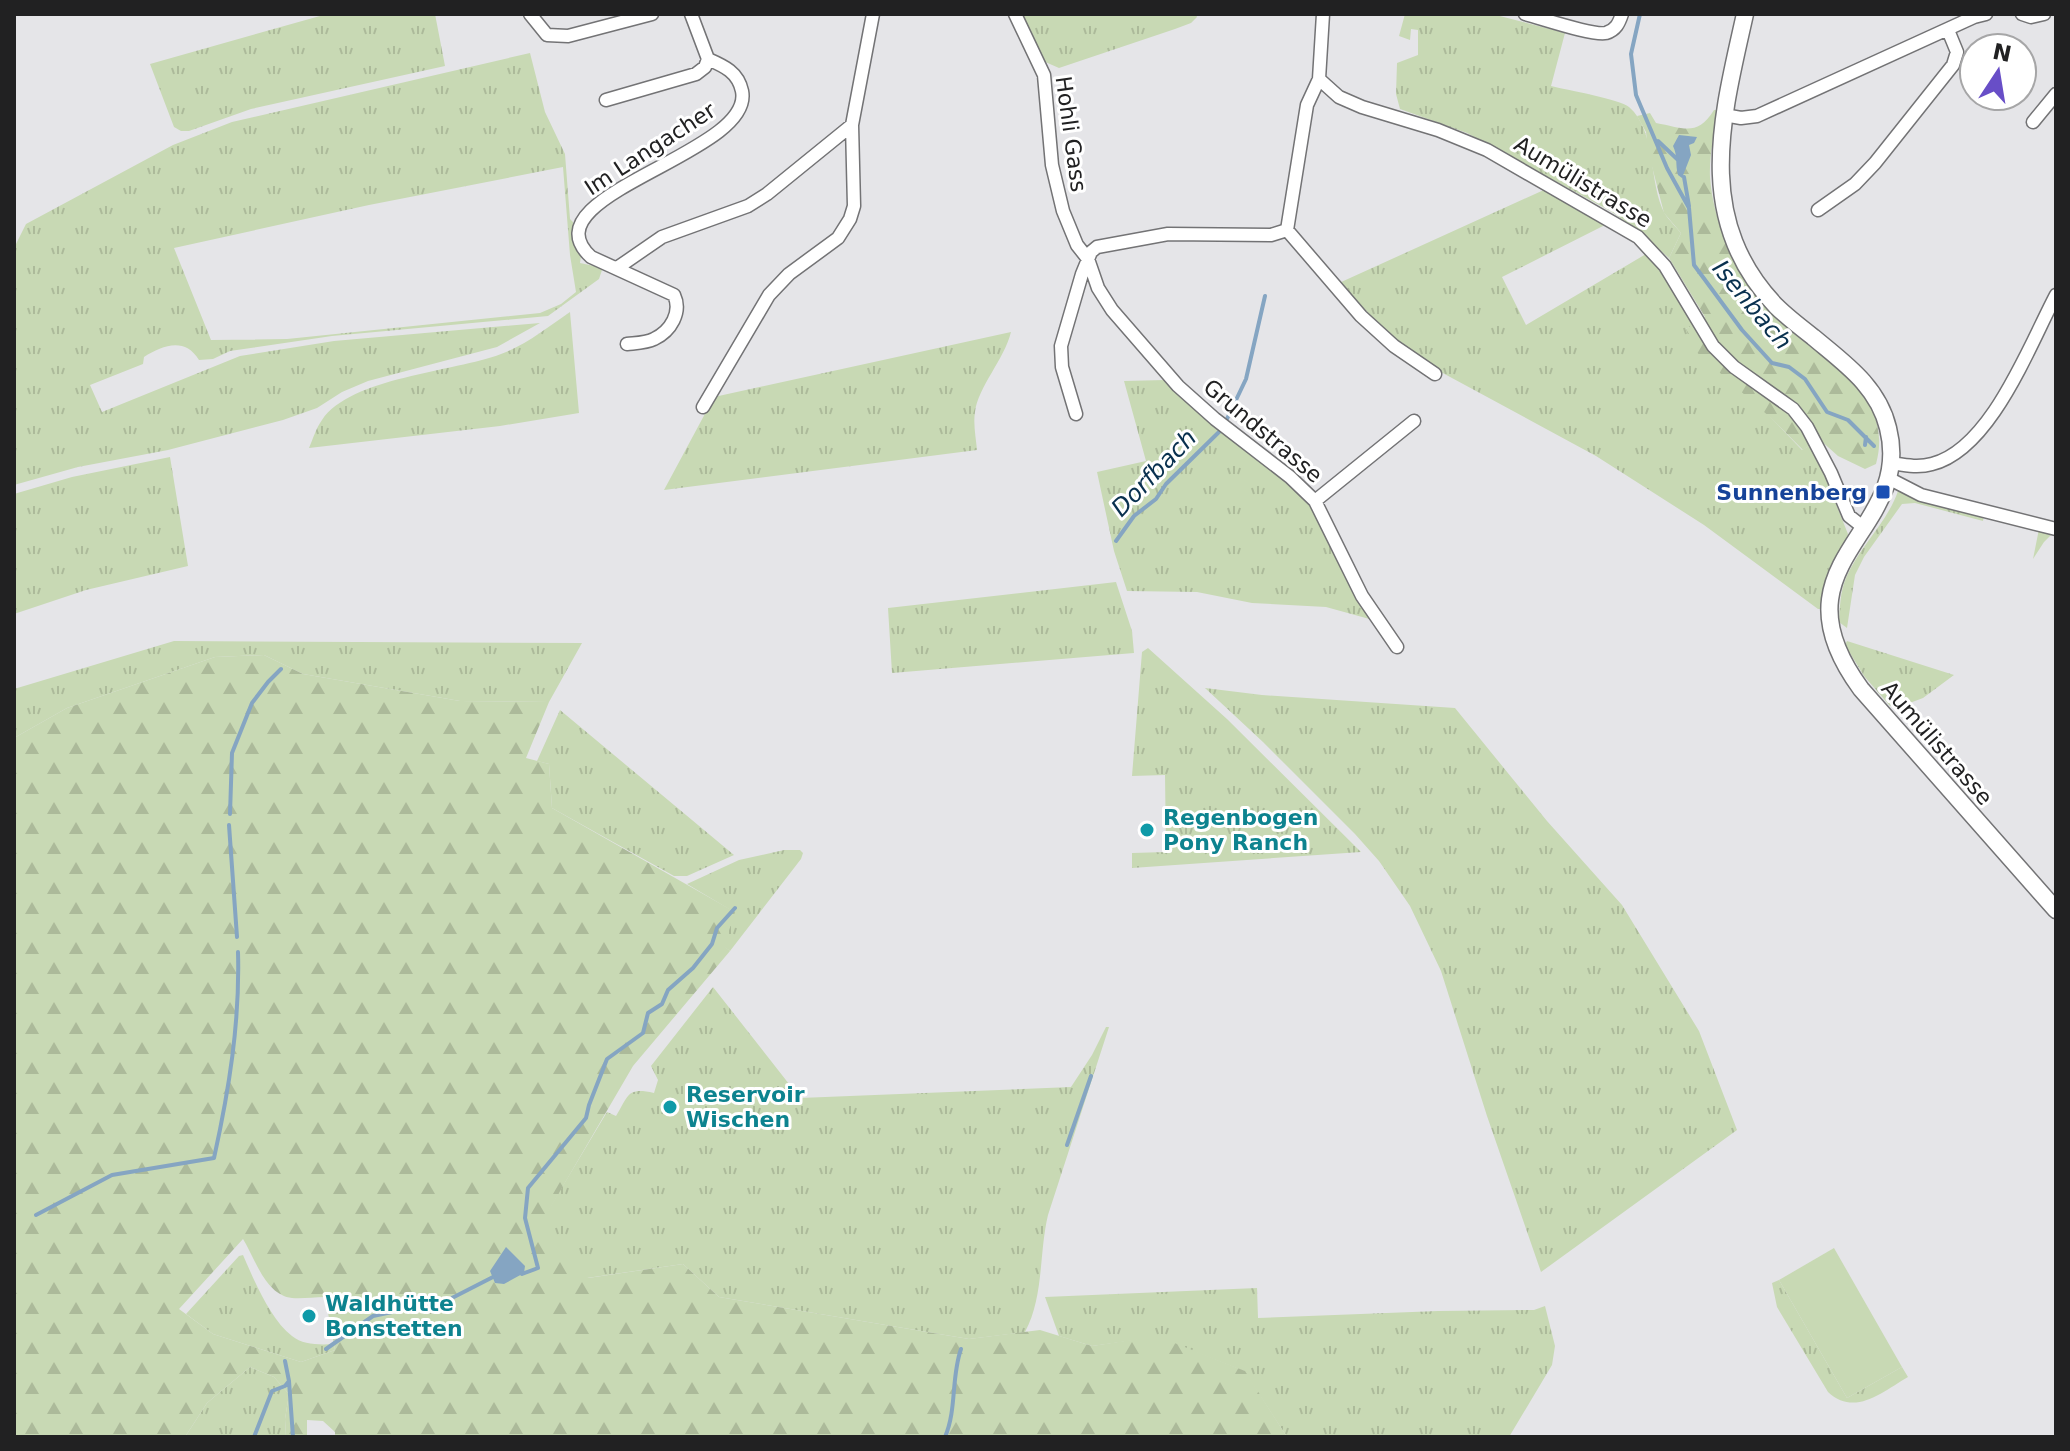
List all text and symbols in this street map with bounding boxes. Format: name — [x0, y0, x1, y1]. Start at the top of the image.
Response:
north arrow — [1958, 32, 2038, 112]
text: N — [1990, 39, 2014, 67]
street label: Hohli Gass — [1051, 75, 1091, 193]
street label: Im Langacher — [580, 97, 721, 201]
street label: Aumülistrasse — [1510, 131, 1656, 233]
water label: Isenbach — [1707, 255, 1797, 355]
street label: Grundstrasse — [1199, 374, 1327, 488]
water label: Dorfbach — [1106, 424, 1202, 522]
place label: Sunnenberg — [1716, 480, 1867, 505]
marker: Sunnenberg — [1874, 483, 1892, 501]
street label: Aumülistrasse — [1877, 676, 1997, 810]
place label: Regenbogen Pony Ranch — [1163, 805, 1318, 855]
marker: Regenbogen Pony Ranch — [1138, 821, 1156, 839]
place label: Reservoir Wischen — [686, 1082, 805, 1132]
marker: Reservoir Wischen — [661, 1098, 679, 1116]
place label: Waldhütte Bonstetten — [325, 1291, 463, 1341]
marker: Waldhütte Bonstetten — [300, 1307, 318, 1325]

